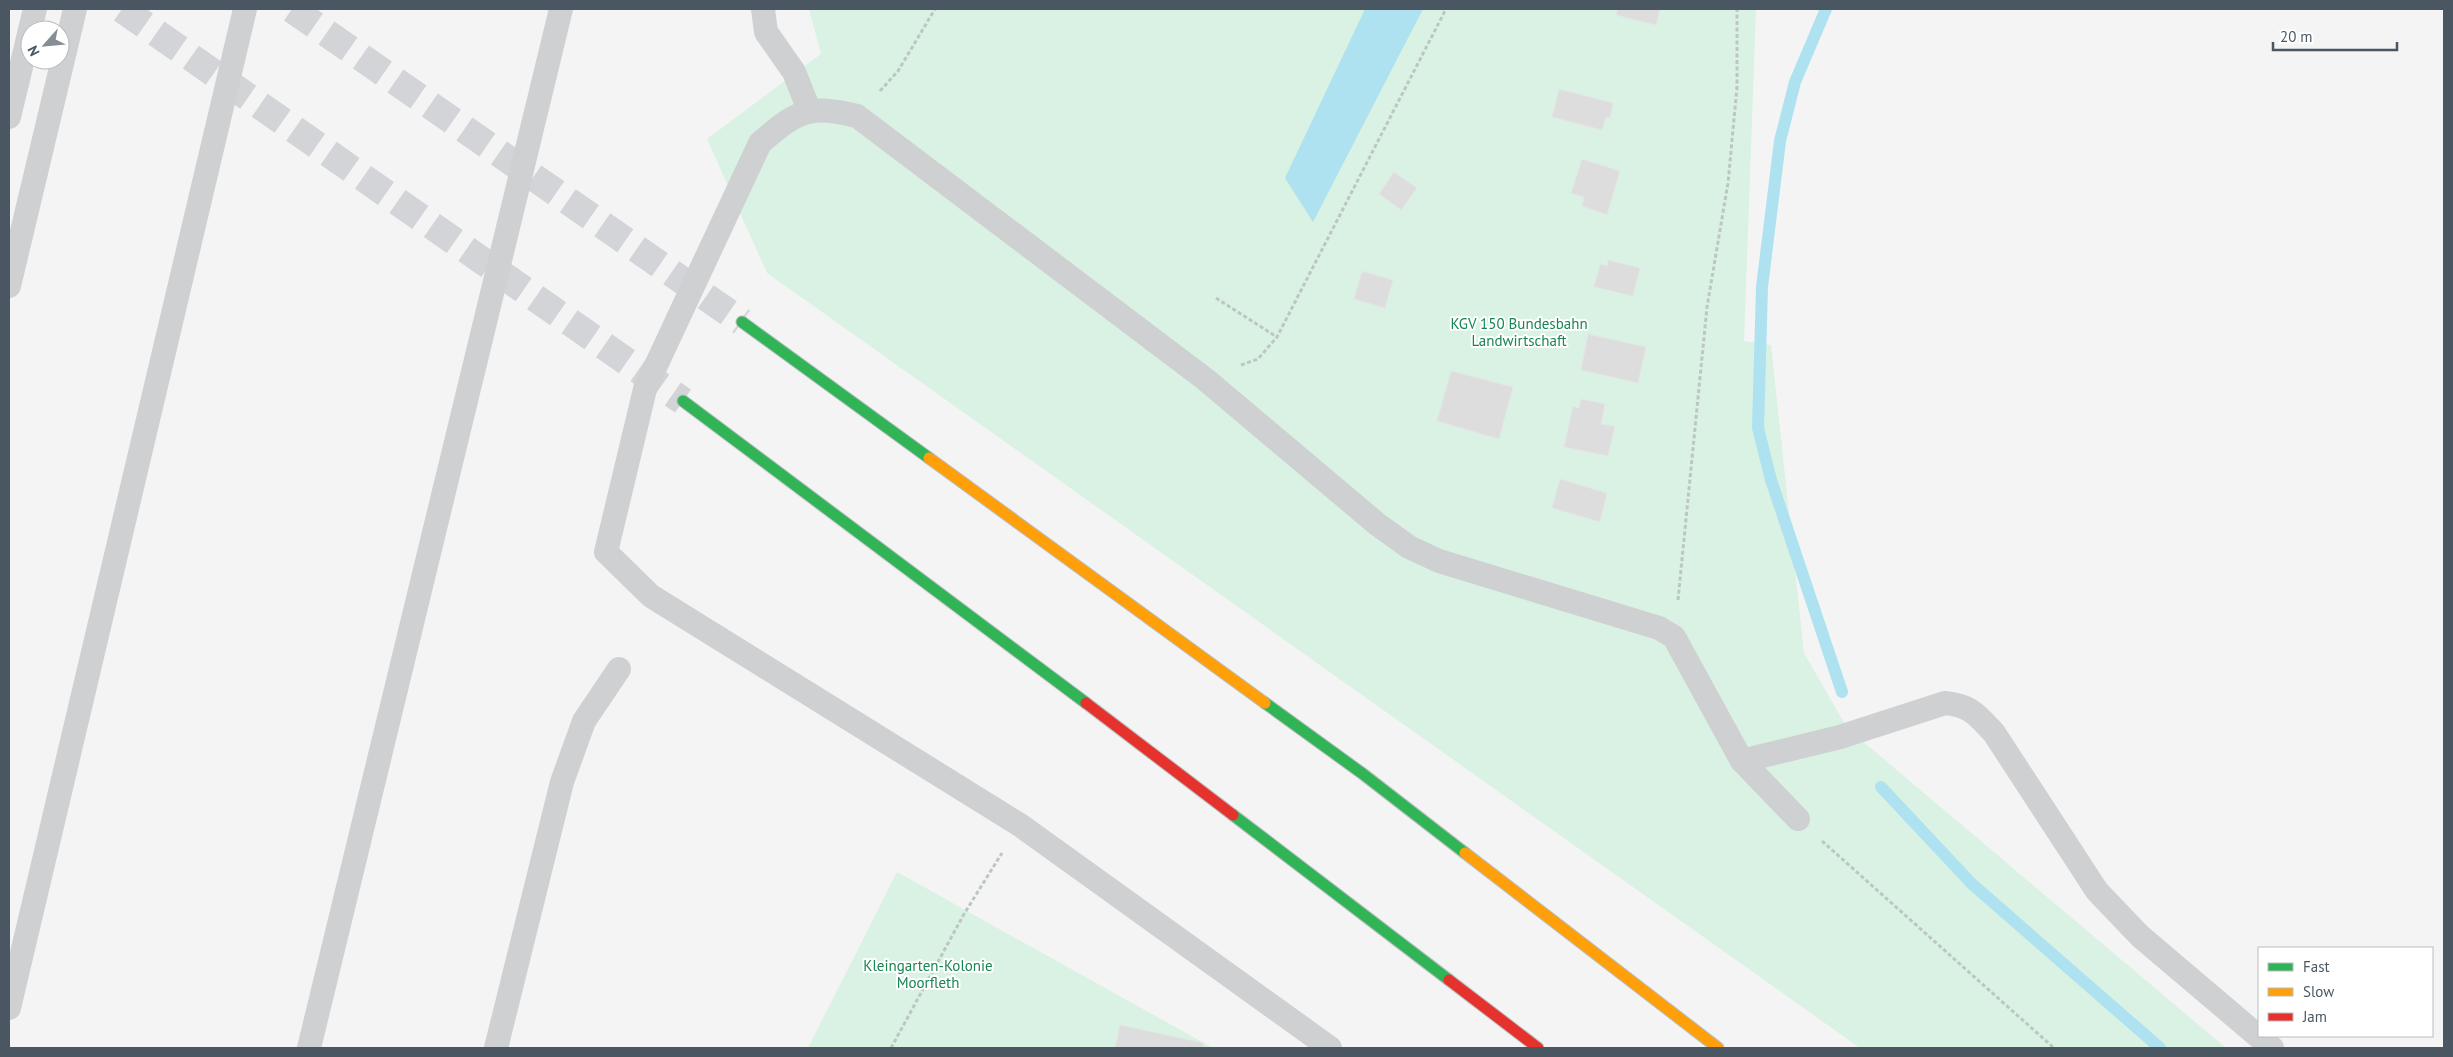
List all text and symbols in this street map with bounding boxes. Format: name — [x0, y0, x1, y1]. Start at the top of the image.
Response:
north arrow — [20, 20, 70, 70]
scale bar — [2273, 20, 2397, 52]
text: 20 m — [2280, 27, 2313, 46]
text: N — [23, 43, 44, 59]
park label: KGV 150 Bundesbahn Landwirtschaft — [1450, 314, 1588, 350]
legend — [2258, 947, 2433, 1037]
park label: Kleingarten-Kolonie Moorfleth — [863, 956, 993, 992]
text: Fast — [2303, 957, 2330, 976]
text: Slow — [2303, 982, 2334, 1001]
text: Jam — [2302, 1007, 2327, 1026]

